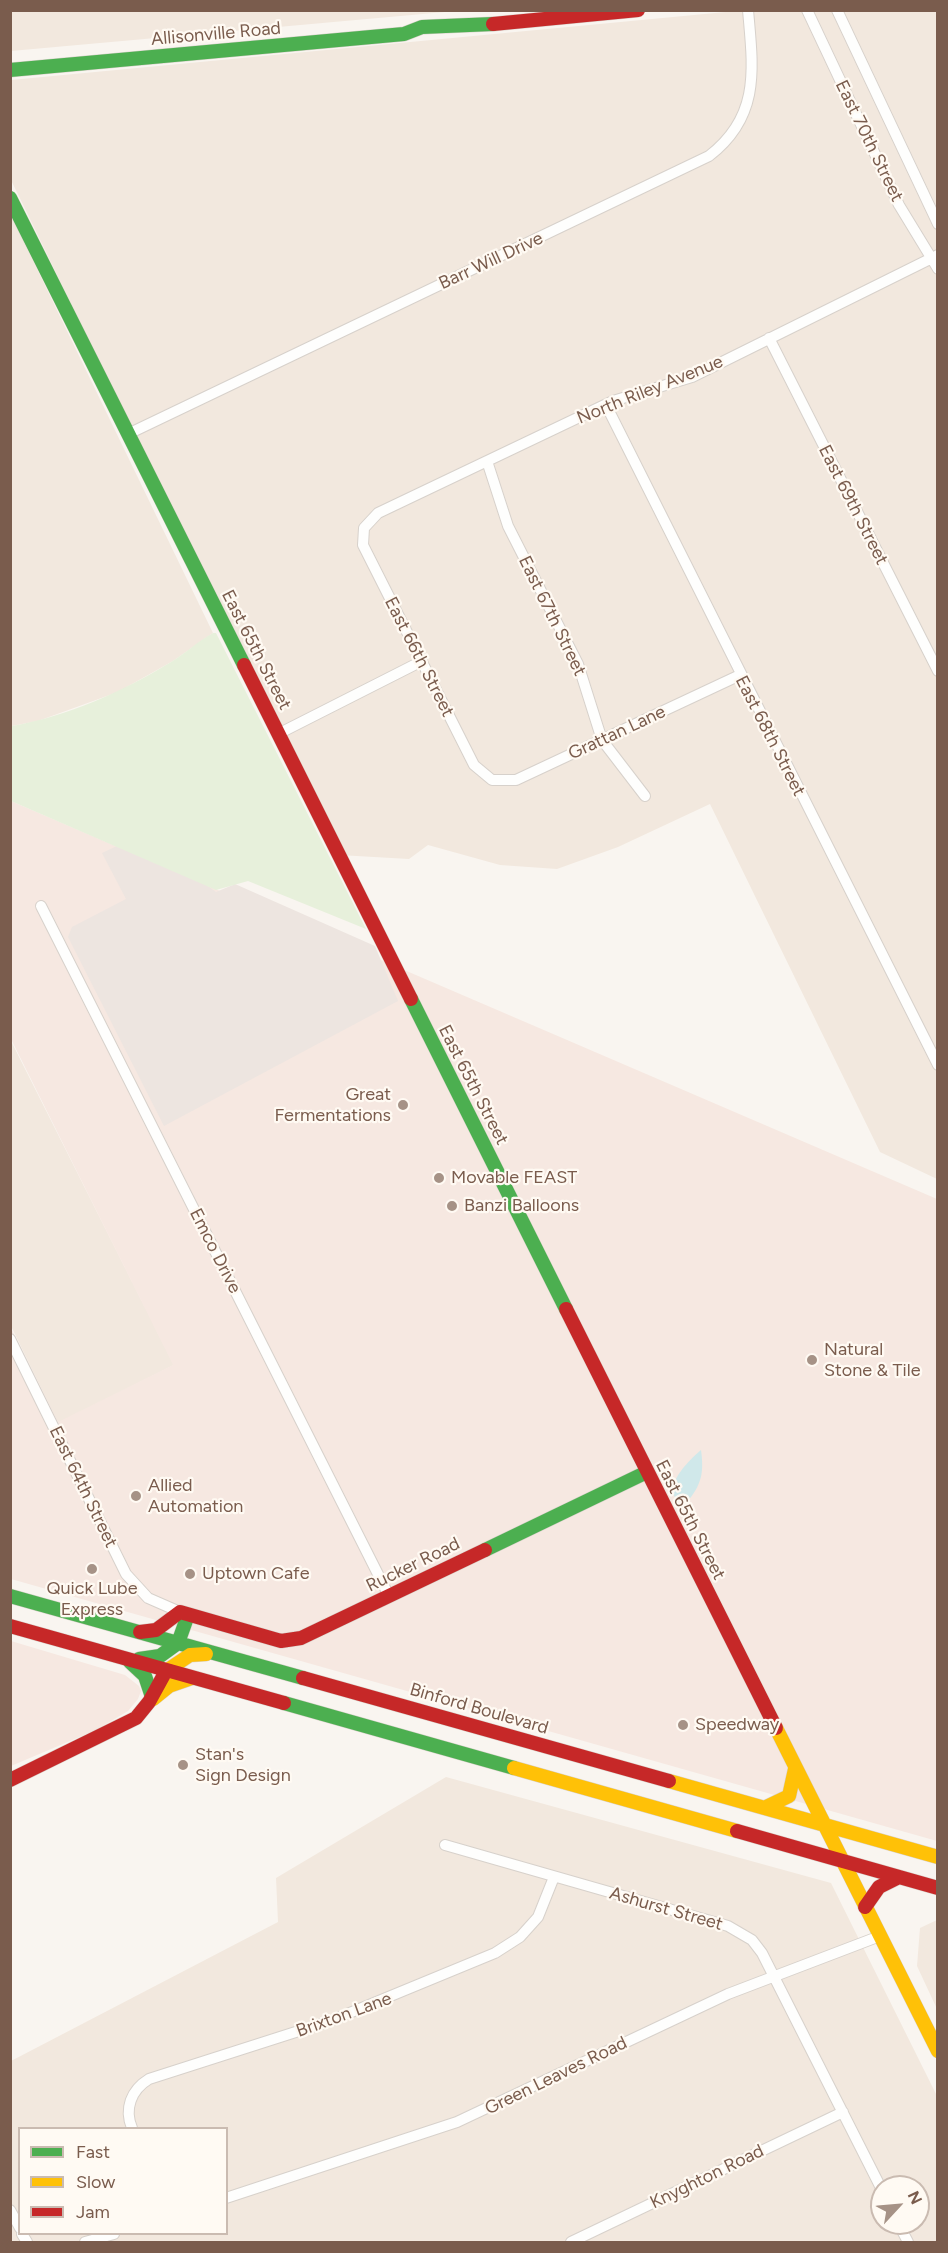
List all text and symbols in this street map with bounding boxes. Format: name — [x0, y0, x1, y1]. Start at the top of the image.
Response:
street label: Allisonville Road — [150, 18, 282, 50]
street label: East 70th Street — [830, 77, 908, 205]
street label: Barr Will Drive — [436, 227, 546, 295]
street label: North Riley Avenue — [574, 351, 726, 429]
street label: East 69th Street — [814, 441, 892, 569]
street label: East 67th Street — [514, 552, 590, 680]
street label: East 65th Street — [216, 586, 296, 714]
street label: East 66th Street — [380, 593, 458, 721]
street label: East 68th Street — [730, 672, 810, 800]
street label: Grattan Lane — [565, 701, 669, 765]
street label: East 65th Street — [433, 1021, 513, 1149]
place label: Great Fermentations — [274, 1084, 391, 1126]
marker: Great Fermentations — [396, 1098, 410, 1112]
place label: Movable FEAST — [451, 1167, 577, 1189]
marker: Movable FEAST — [432, 1171, 446, 1185]
place label: Banzi Balloons — [464, 1195, 579, 1217]
marker: Banzi Balloons — [445, 1199, 459, 1213]
street label: Emco Drive — [184, 1205, 246, 1297]
place label: Natural Stone & Tile — [824, 1339, 921, 1382]
marker: Natural Stone & Tile — [805, 1353, 819, 1367]
street label: East 64th Street — [44, 1423, 122, 1551]
street label: East 65th Street — [650, 1456, 730, 1584]
place label: Allied Automation — [148, 1475, 243, 1518]
marker: Allied Automation — [129, 1489, 143, 1503]
street label: Rucker Road — [363, 1533, 463, 1597]
marker: Quick Lube Express — [85, 1562, 99, 1576]
place label: Uptown Cafe — [202, 1563, 309, 1585]
marker: Uptown Cafe — [183, 1567, 197, 1581]
place label: Quick Lube Express — [47, 1578, 137, 1620]
street label: Binford Boulevard — [407, 1679, 551, 1739]
place label: Speedway — [695, 1714, 779, 1736]
marker: Speedway — [676, 1718, 690, 1732]
place label: Stan's Sign Design — [195, 1744, 291, 1786]
marker: Stan's Sign Design — [176, 1758, 190, 1772]
street label: Ashurst Street — [607, 1883, 725, 1935]
street label: Brixton Lane — [293, 1988, 395, 2042]
street label: Green Leaves Road — [481, 2032, 631, 2120]
legend — [18, 2127, 228, 2235]
street label: Knyghton Road — [647, 2140, 767, 2214]
text: Fast — [76, 2141, 110, 2163]
text: Slow — [76, 2171, 115, 2193]
north arrow — [870, 2175, 930, 2235]
text: N — [904, 2188, 926, 2207]
text: Jam — [76, 2201, 110, 2223]

